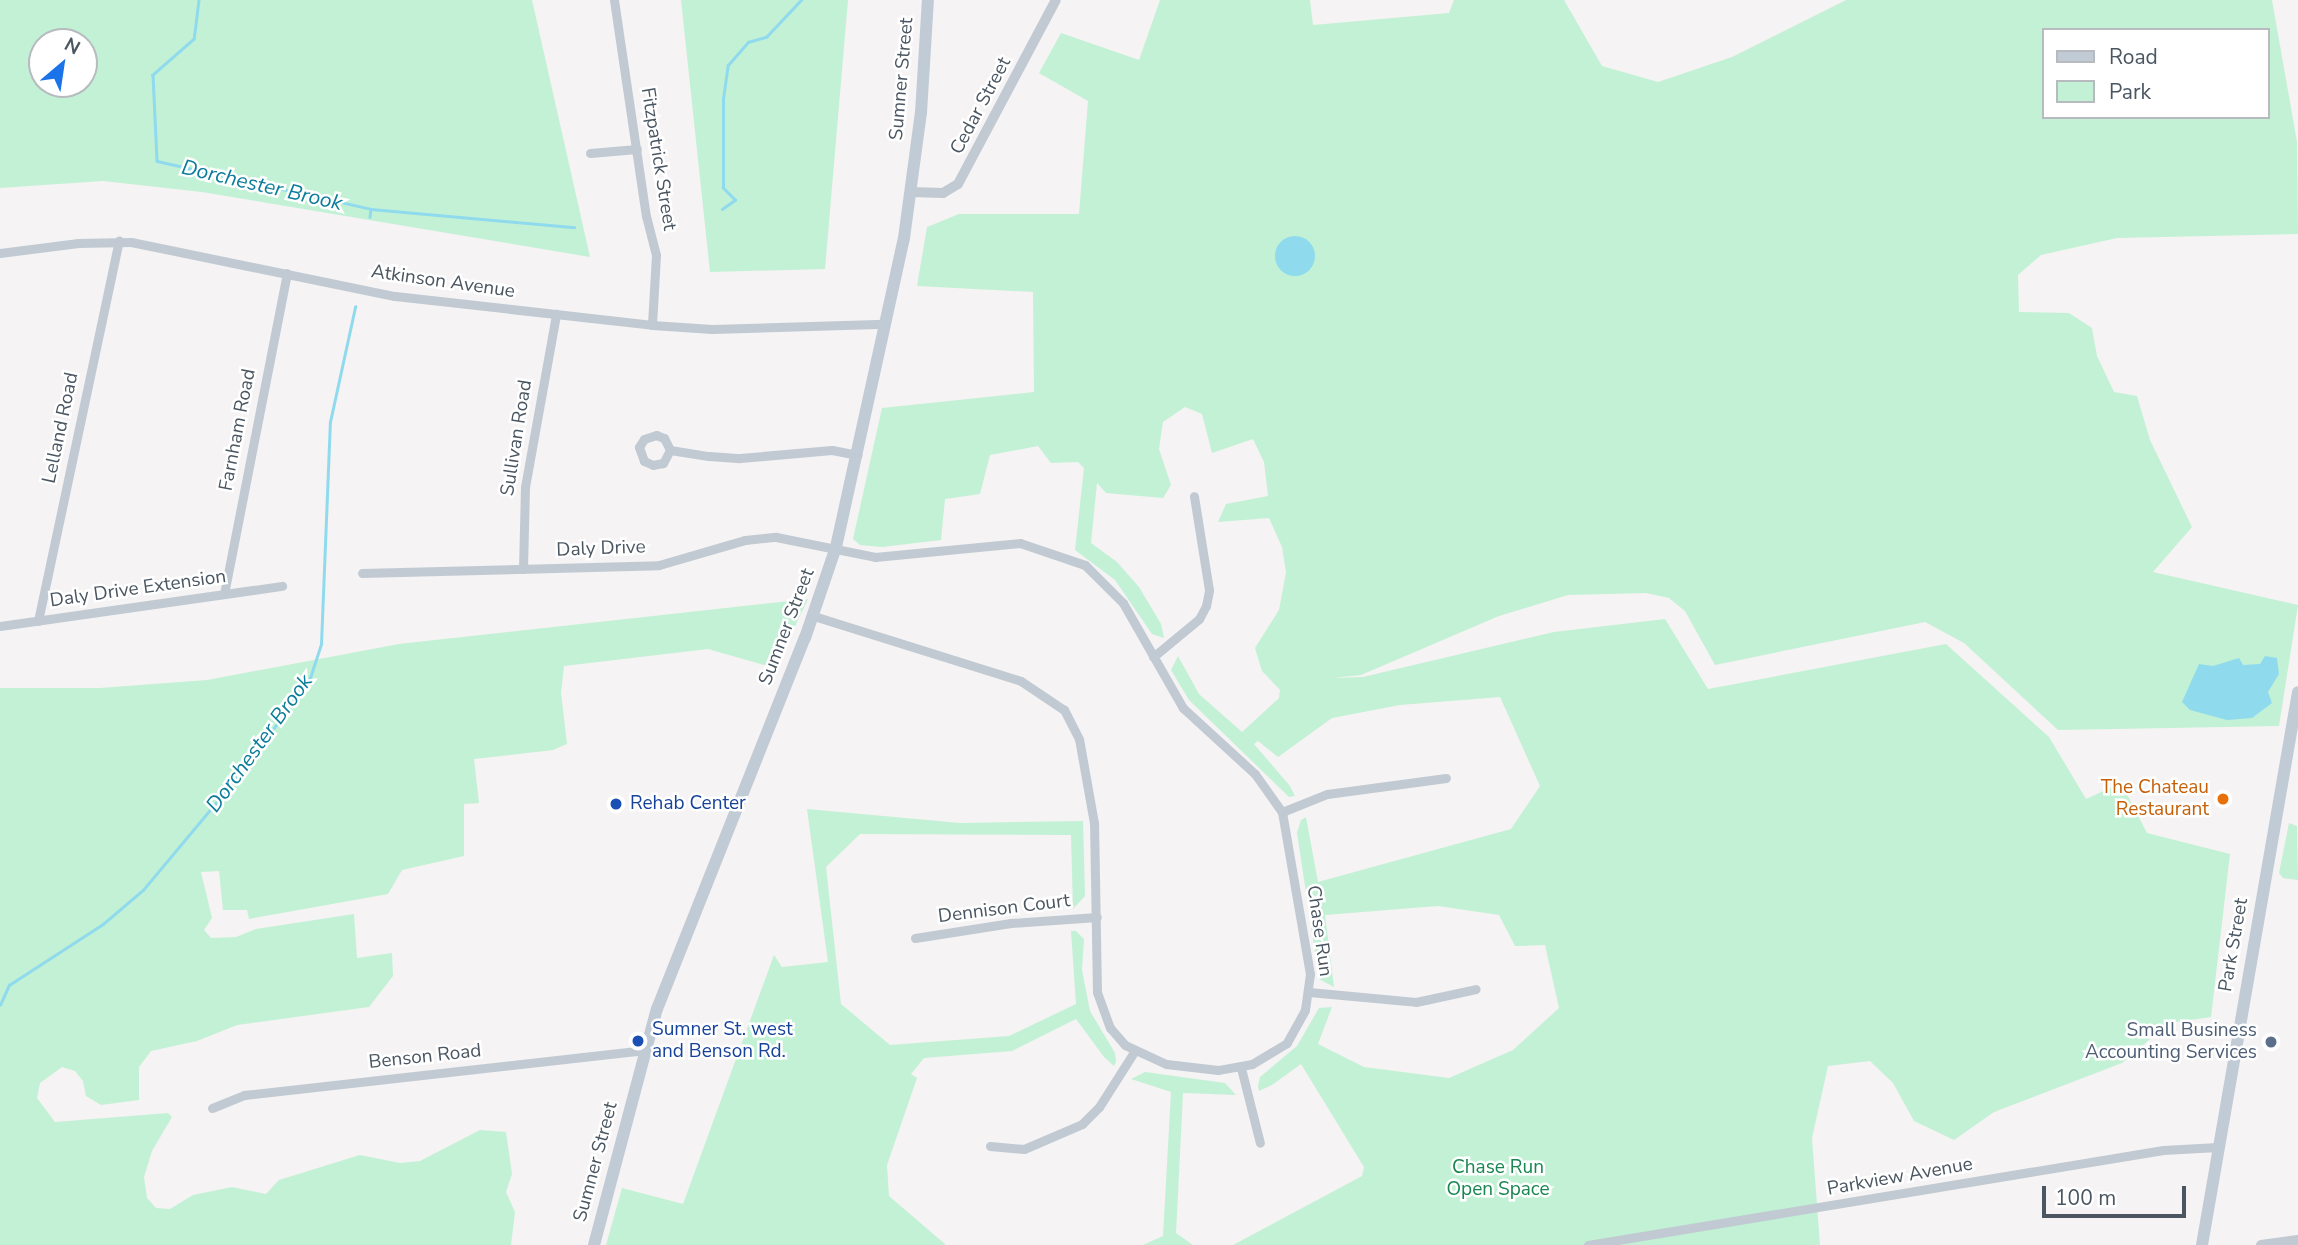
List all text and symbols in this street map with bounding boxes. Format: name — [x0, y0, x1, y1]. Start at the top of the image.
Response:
street label: Sumner Street — [885, 17, 919, 141]
north arrow — [28, 28, 98, 98]
legend — [2042, 28, 2270, 119]
text: N — [60, 32, 85, 61]
text: Road — [2109, 43, 2158, 71]
street label: Cedar Street — [946, 53, 1016, 159]
text: Park — [2109, 78, 2151, 106]
street label: Fitzpatrick Street — [635, 86, 681, 232]
water label: Dorchester Brook — [179, 154, 345, 216]
street label: Atkinson Avenue — [370, 261, 516, 303]
street label: Farnham Road — [215, 367, 261, 493]
street label: Lelland Road — [38, 371, 84, 485]
street label: Sullivan Road — [497, 378, 537, 498]
street label: Daly Drive — [556, 536, 646, 562]
street label: Daly Drive Extension — [48, 565, 228, 613]
street label: Sumner Street — [754, 565, 820, 689]
water label: Dorchester Brook — [201, 669, 317, 817]
place label: The Chateau Restaurant — [2101, 777, 2209, 821]
marker: The Chateau Restaurant — [2215, 791, 2231, 807]
place label: Rehab Center — [630, 793, 746, 815]
marker: Rehab Center — [608, 796, 624, 812]
street label: Chase Run — [1301, 884, 1337, 978]
street label: Dennison Court — [937, 890, 1071, 928]
street label: Park Street — [2215, 896, 2253, 994]
place label: Sumner St. west and Benson Rd. — [652, 1019, 793, 1063]
place label: Small Business Accounting Services — [2085, 1020, 2257, 1064]
marker: Sumner St. west and Benson Rd. — [630, 1033, 646, 1049]
marker: Small Business Accounting Services — [2263, 1034, 2279, 1050]
street label: Benson Road — [367, 1040, 483, 1074]
street label: Sumner Street — [569, 1100, 623, 1224]
street label: Parkview Avenue — [1825, 1153, 1975, 1201]
park label: Chase Run Open Space — [1447, 1157, 1549, 1201]
scale bar — [2046, 1172, 2190, 1216]
text: 100 m — [2055, 1184, 2116, 1212]

